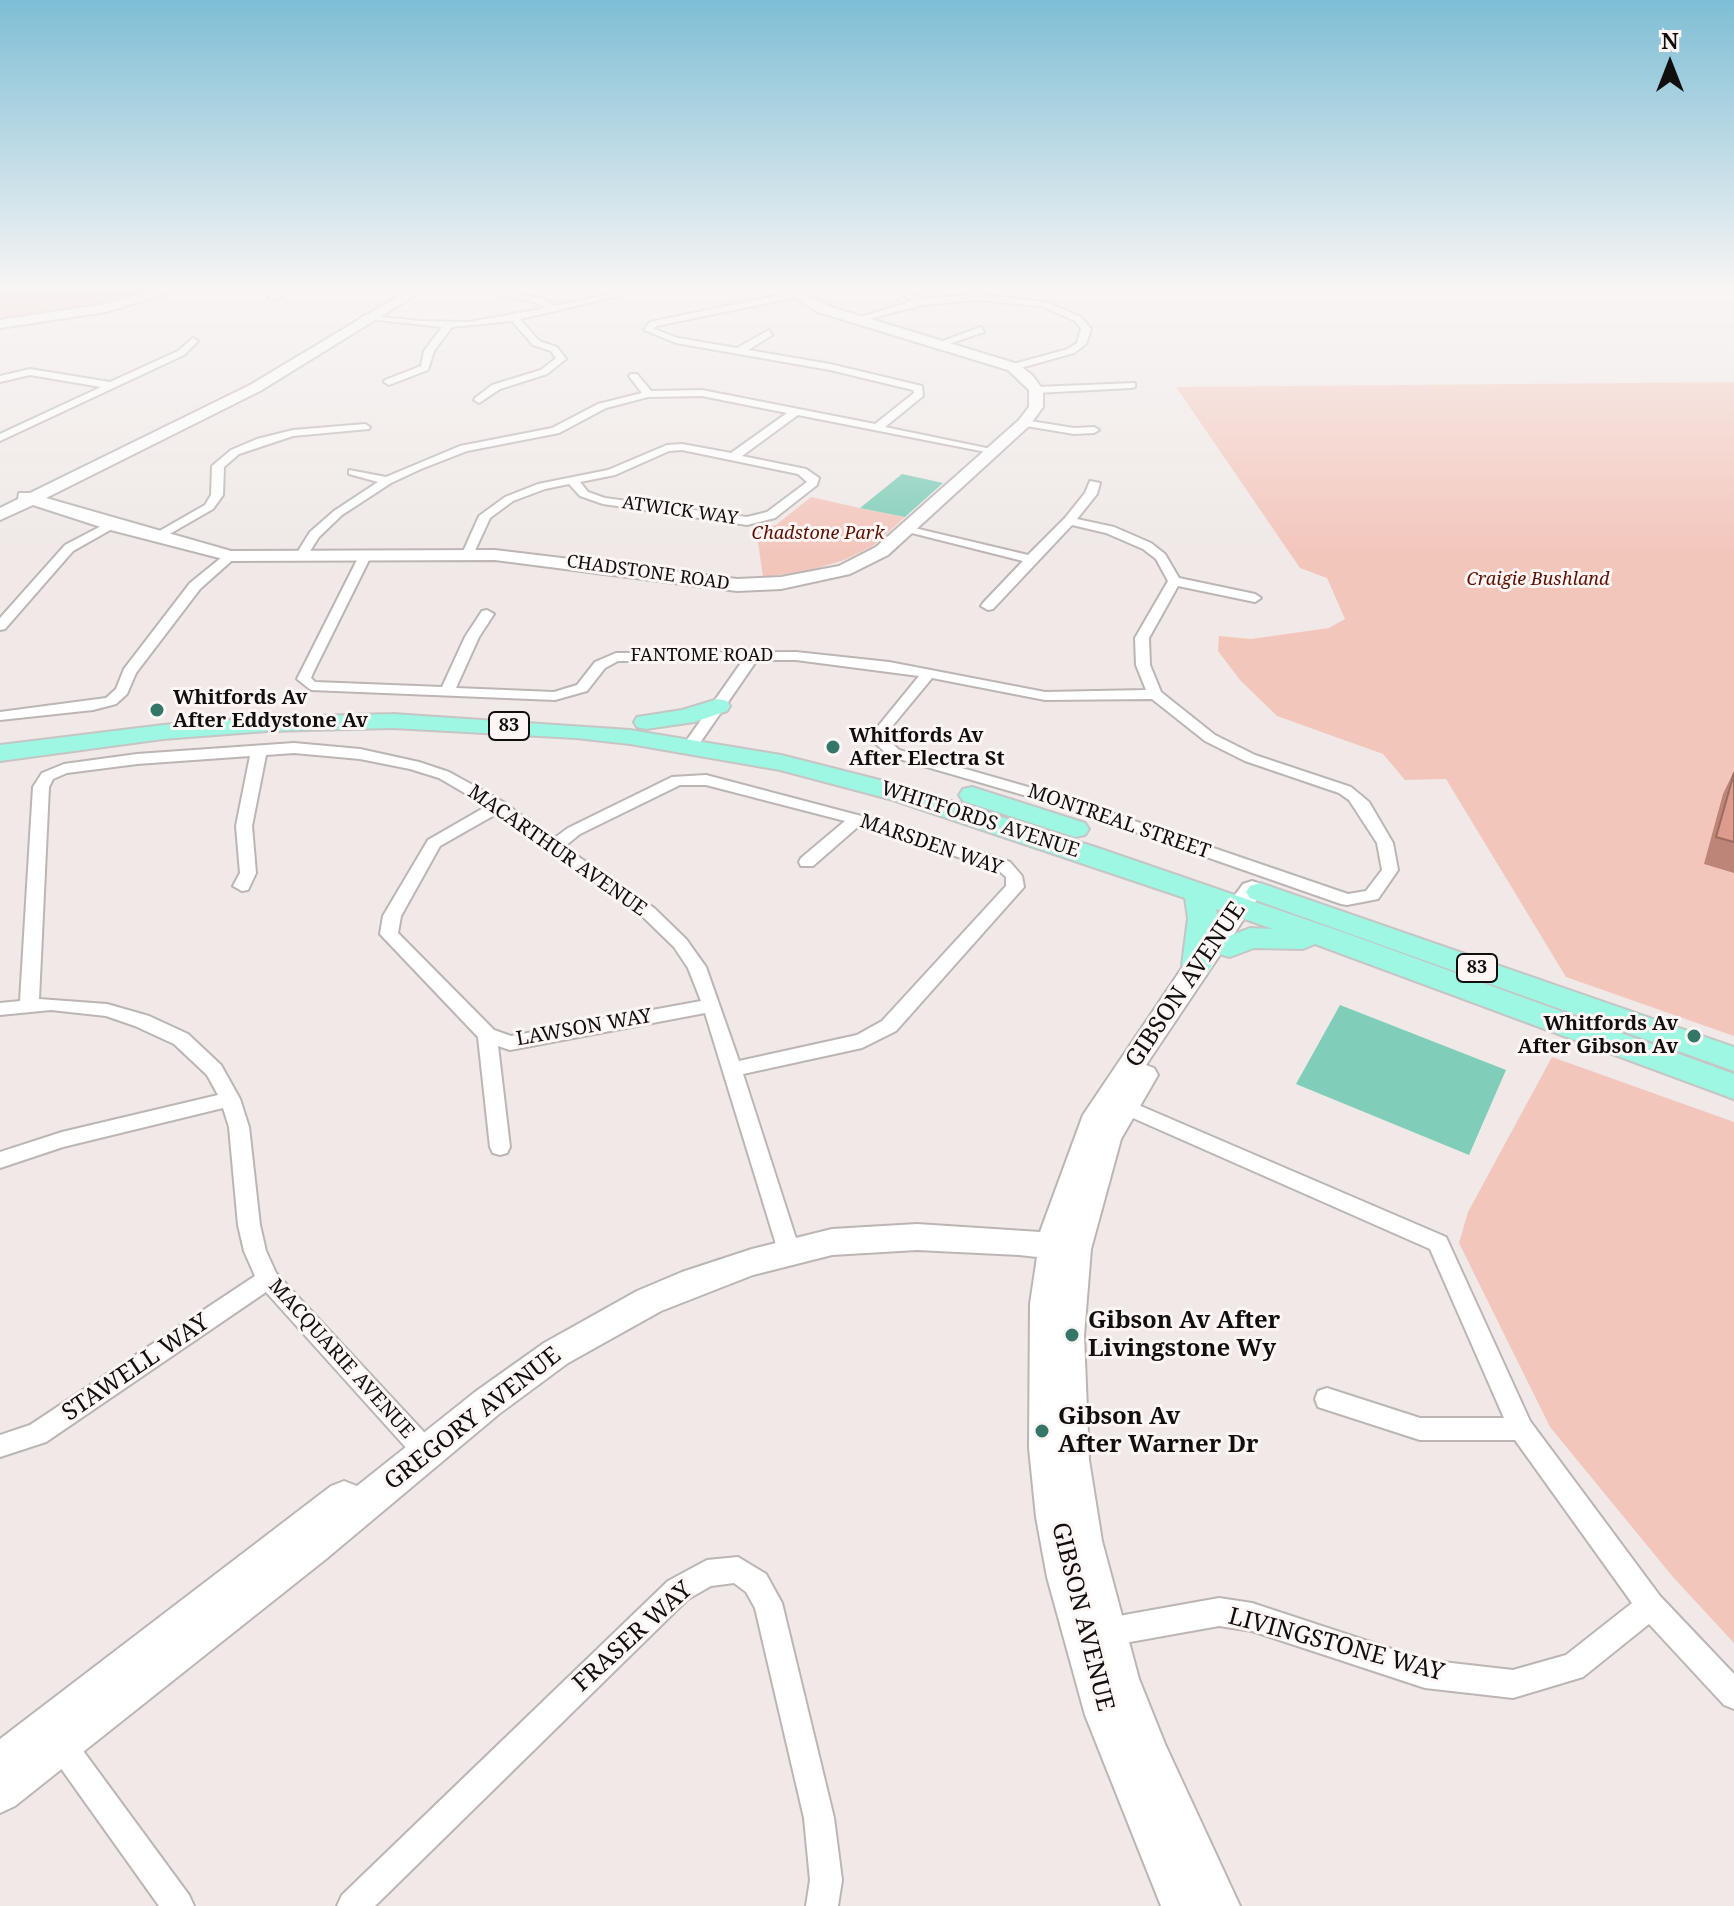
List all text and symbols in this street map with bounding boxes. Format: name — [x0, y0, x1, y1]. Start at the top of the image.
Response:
north arrow — [1630, 24, 1710, 104]
text: N — [1661, 25, 1679, 55]
street label: ATWICK WAY — [621, 492, 739, 530]
park label: Chadstone Park — [752, 523, 884, 545]
street label: CHADSTONE ROAD — [565, 551, 731, 595]
park label: Craigie Bushland — [1466, 569, 1610, 591]
street label: FANTOME ROAD — [631, 645, 773, 667]
place label: Whitfords Av After Eddystone Av — [173, 686, 368, 733]
marker: Whitfords Av After Eddystone Av — [148, 701, 166, 719]
road number: 83 — [489, 712, 529, 740]
place label: Whitfords Av After Electra St — [849, 724, 1005, 771]
marker: Whitfords Av After Electra St — [824, 738, 842, 756]
street label: WHITFORDS AVENUE — [878, 777, 1082, 863]
street label: MONTREAL STREET — [1025, 779, 1213, 865]
street label: MACARTHUR AVENUE — [463, 780, 651, 922]
street label: MARSDEN WAY — [857, 809, 1005, 881]
street label: GIBSON AVENUE — [1120, 897, 1252, 1073]
road number: 83 — [1457, 954, 1497, 982]
street label: LAWSON WAY — [514, 1004, 654, 1052]
place label: Whitfords Av After Gibson Av — [1518, 1012, 1678, 1059]
marker: Whitfords Av After Gibson Av — [1685, 1027, 1703, 1045]
street label: MACQUARIE AVENUE — [263, 1274, 419, 1444]
place label: Gibson Av After Livingstone Wy — [1088, 1307, 1280, 1363]
street label: STAWELL WAY — [57, 1308, 215, 1428]
marker: Gibson Av After Livingstone Wy — [1063, 1326, 1081, 1344]
street label: GREGORY AVENUE — [379, 1341, 567, 1497]
place label: Gibson Av After Warner Dr — [1058, 1403, 1259, 1459]
marker: Gibson Av After Warner Dr — [1033, 1422, 1051, 1440]
street label: GIBSON AVENUE — [1045, 1520, 1119, 1714]
street label: FRASER WAY — [567, 1576, 699, 1698]
street label: LIVINGSTONE WAY — [1225, 1602, 1447, 1688]

